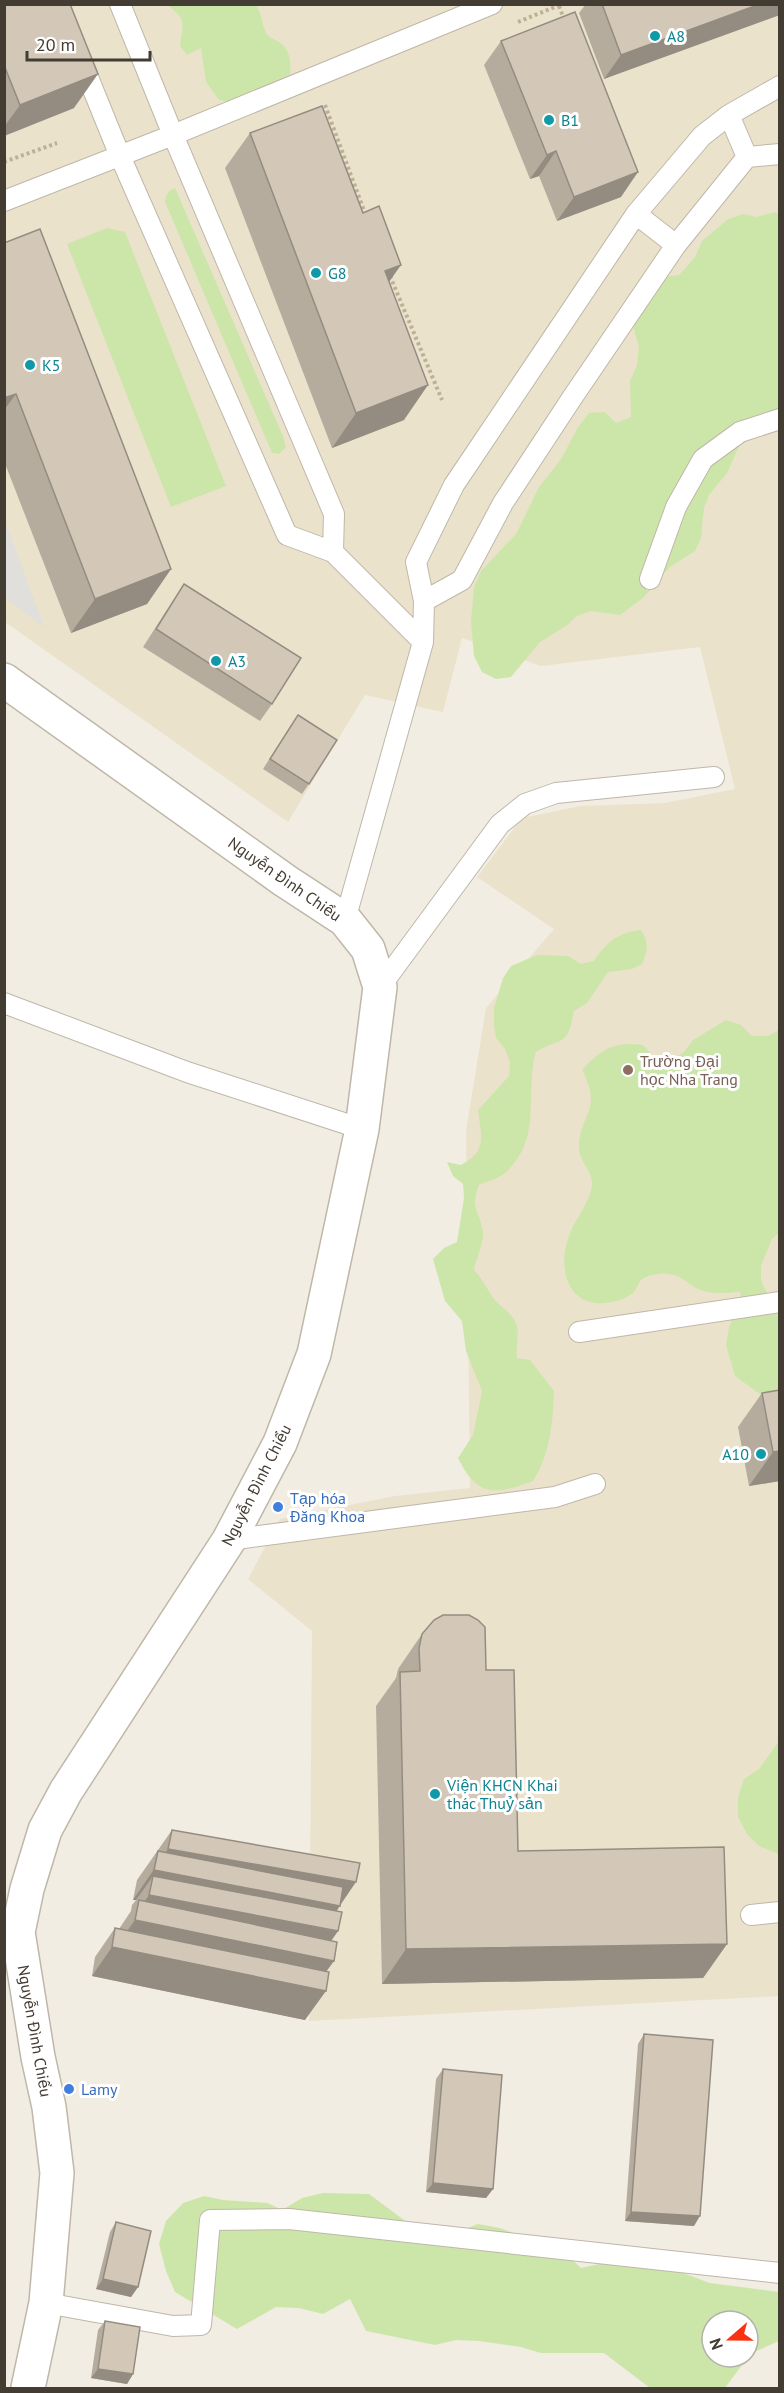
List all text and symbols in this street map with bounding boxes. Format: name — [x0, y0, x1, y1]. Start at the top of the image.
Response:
scale bar — [27, 24, 150, 62]
place label: A8 — [667, 26, 685, 46]
marker: A8 — [648, 29, 662, 43]
text: 20 m — [36, 33, 75, 56]
place label: B1 — [561, 110, 579, 130]
marker: B1 — [542, 113, 556, 127]
place label: G8 — [328, 263, 347, 283]
marker: G8 — [309, 266, 323, 280]
place label: K5 — [42, 355, 60, 375]
marker: K5 — [23, 358, 37, 372]
place label: A3 — [228, 651, 246, 671]
marker: A3 — [209, 654, 223, 668]
street label: Nguyễn Đình Chiểu — [225, 832, 345, 926]
place label: Trường Đại học Nha Trang — [640, 1051, 738, 1089]
marker: Trường Đại học Nha Trang — [621, 1063, 635, 1077]
street label: Nguyễn Đình Chiểu — [217, 1421, 295, 1549]
place label: A10 — [722, 1444, 749, 1464]
marker: A10 — [754, 1447, 768, 1461]
place label: Tạp hóa Đăng Khoa — [289, 1488, 365, 1526]
marker: Tạp hóa Đăng Khoa — [271, 1500, 285, 1514]
place label: Viện KHCN Khai thác Thuỷ sản — [446, 1775, 558, 1813]
marker: Viện KHCN Khai thác Thuỷ sản — [428, 1787, 442, 1801]
street label: Nguyễn Đình Chiểu — [14, 1963, 56, 2099]
place label: Lamy — [81, 2079, 118, 2099]
marker: Lamy — [62, 2082, 76, 2096]
north arrow — [700, 2309, 760, 2369]
text: N — [705, 2336, 727, 2352]

